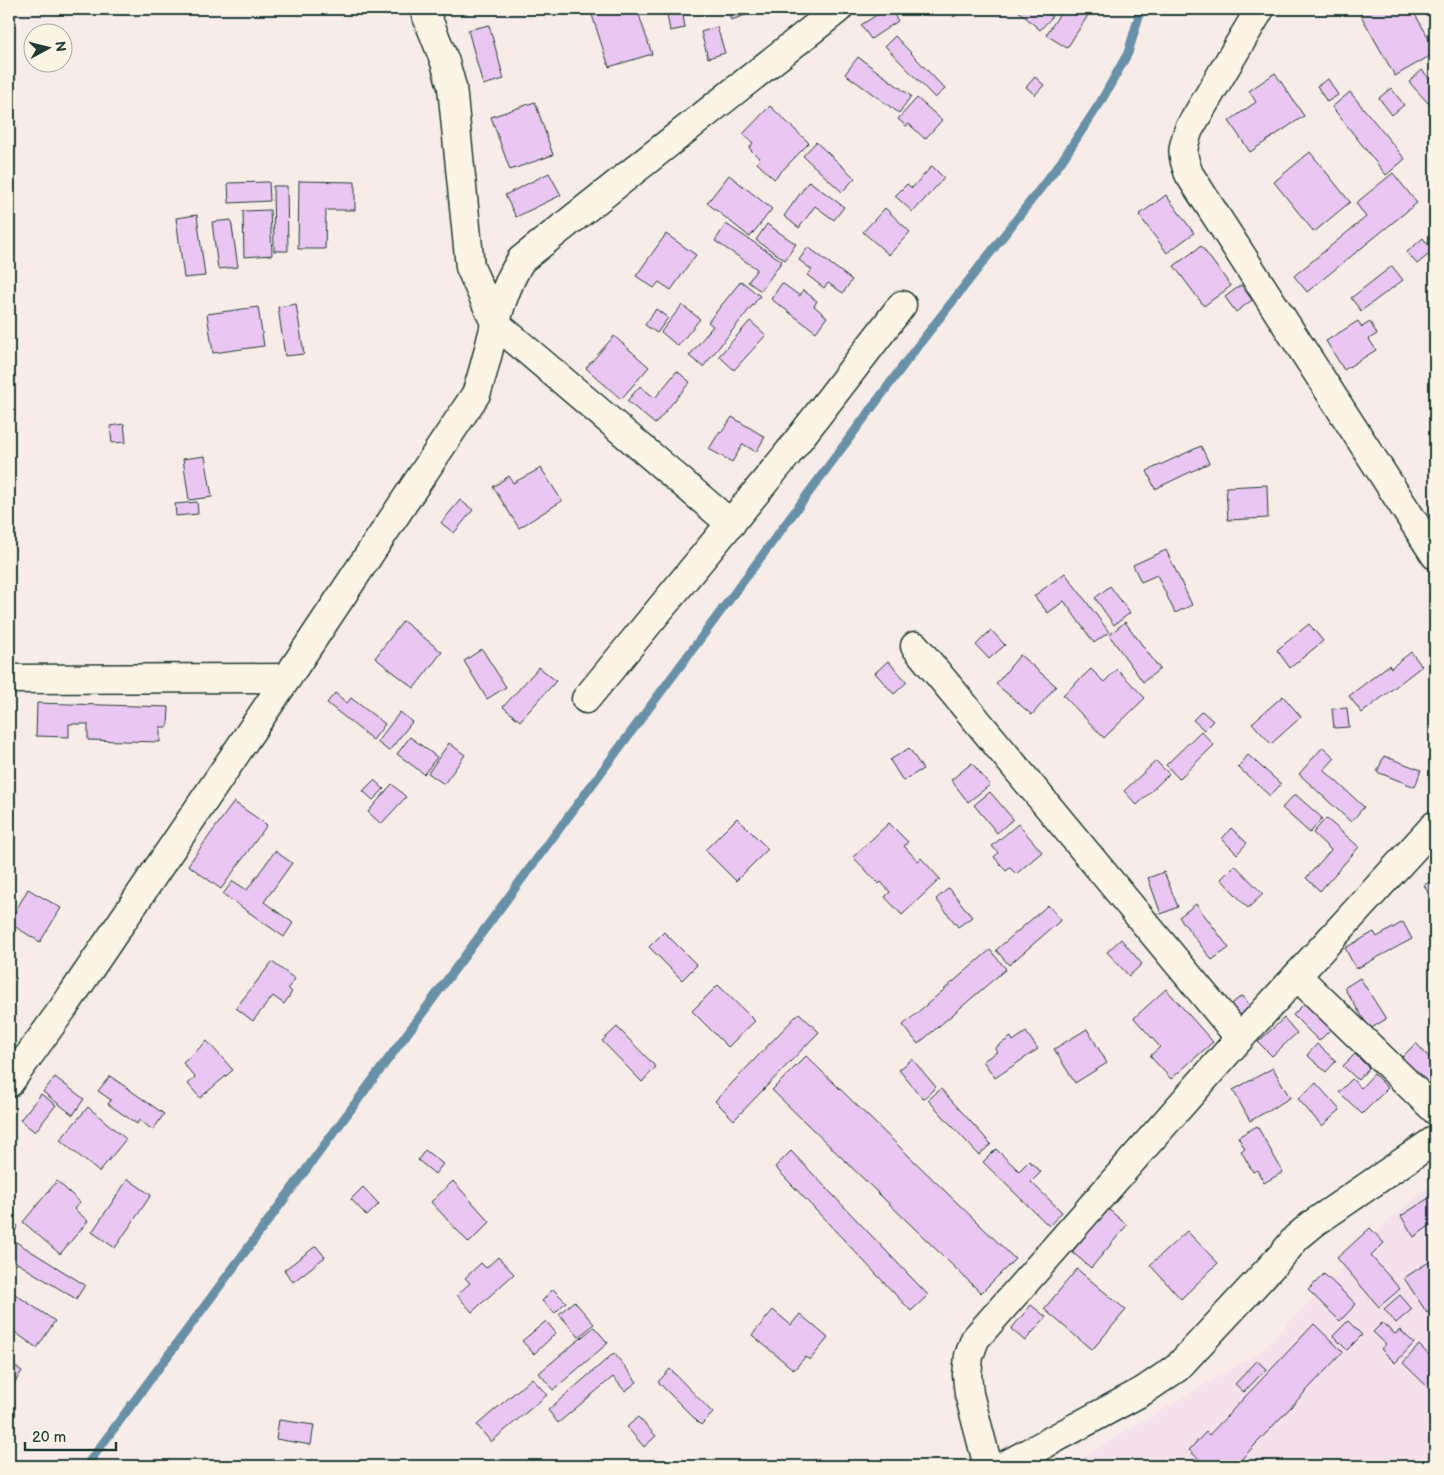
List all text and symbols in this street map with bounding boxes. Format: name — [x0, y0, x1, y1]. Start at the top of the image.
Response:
north arrow — [22, 22, 72, 72]
text: N — [51, 40, 69, 53]
scale bar — [25, 1420, 116, 1452]
text: 20 m — [32, 1428, 66, 1447]

